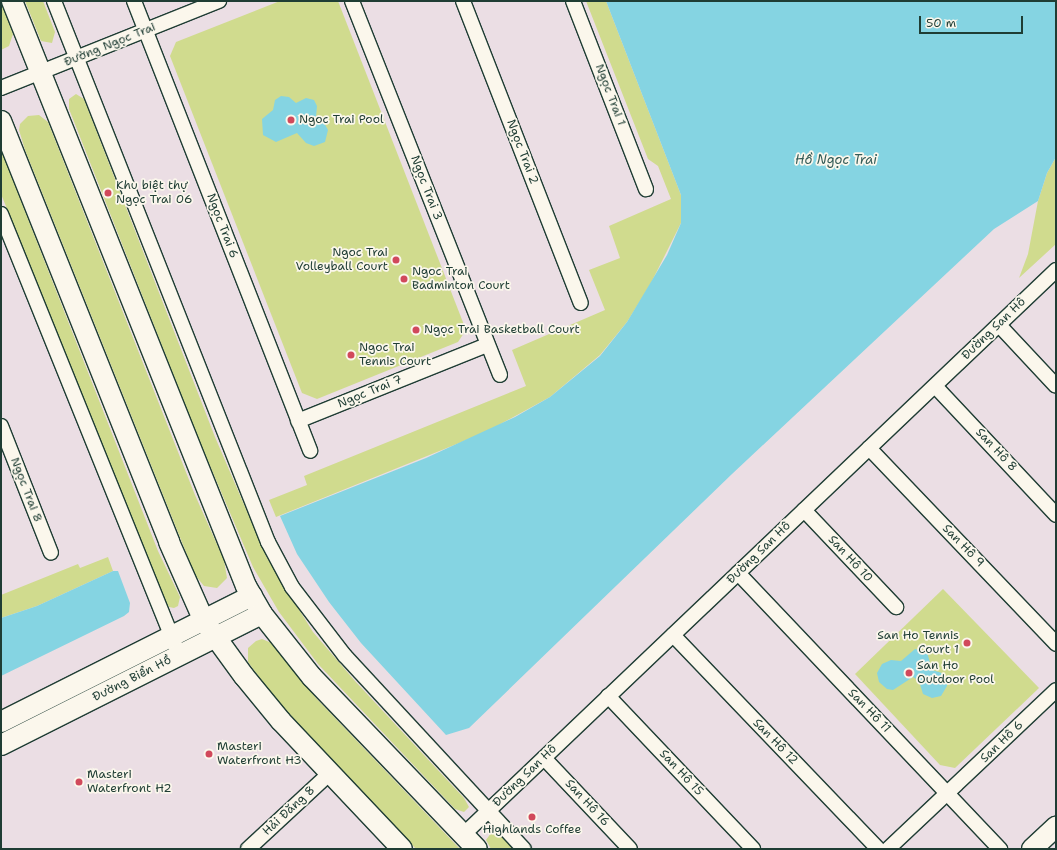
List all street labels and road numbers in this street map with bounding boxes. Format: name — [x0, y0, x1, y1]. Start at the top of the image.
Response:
street label: Đường Ngọc Trai — [62, 20, 158, 70]
street label: Ngọc Trai 1 — [592, 62, 628, 128]
street label: Ngọc Trai 2 — [503, 118, 541, 186]
street label: Ngọc Trai 3 — [407, 154, 445, 222]
street label: Ngọc Trai 6 — [203, 192, 241, 260]
street label: Đường San Hô — [959, 295, 1029, 363]
street label: Ngọc Trai 7 — [336, 373, 404, 411]
street label: San Hô 8 — [972, 425, 1020, 475]
street label: Ngọc Trai 8 — [7, 456, 45, 524]
street label: Đường San Hô — [724, 519, 794, 587]
street label: San Hô 9 — [939, 522, 987, 570]
street label: San Hô 10 — [825, 533, 875, 585]
street label: Đường Biển Hồ — [90, 653, 174, 705]
street label: San Hô 11 — [845, 686, 893, 736]
street label: San Hô 12 — [750, 716, 800, 768]
street label: San Hô 6 — [978, 718, 1026, 766]
street label: Đường San Hô — [490, 742, 560, 810]
street label: San Hô 15 — [656, 747, 706, 799]
street label: San Hô 16 — [562, 777, 612, 829]
street label: Hải Đăng 8 — [260, 783, 318, 839]

